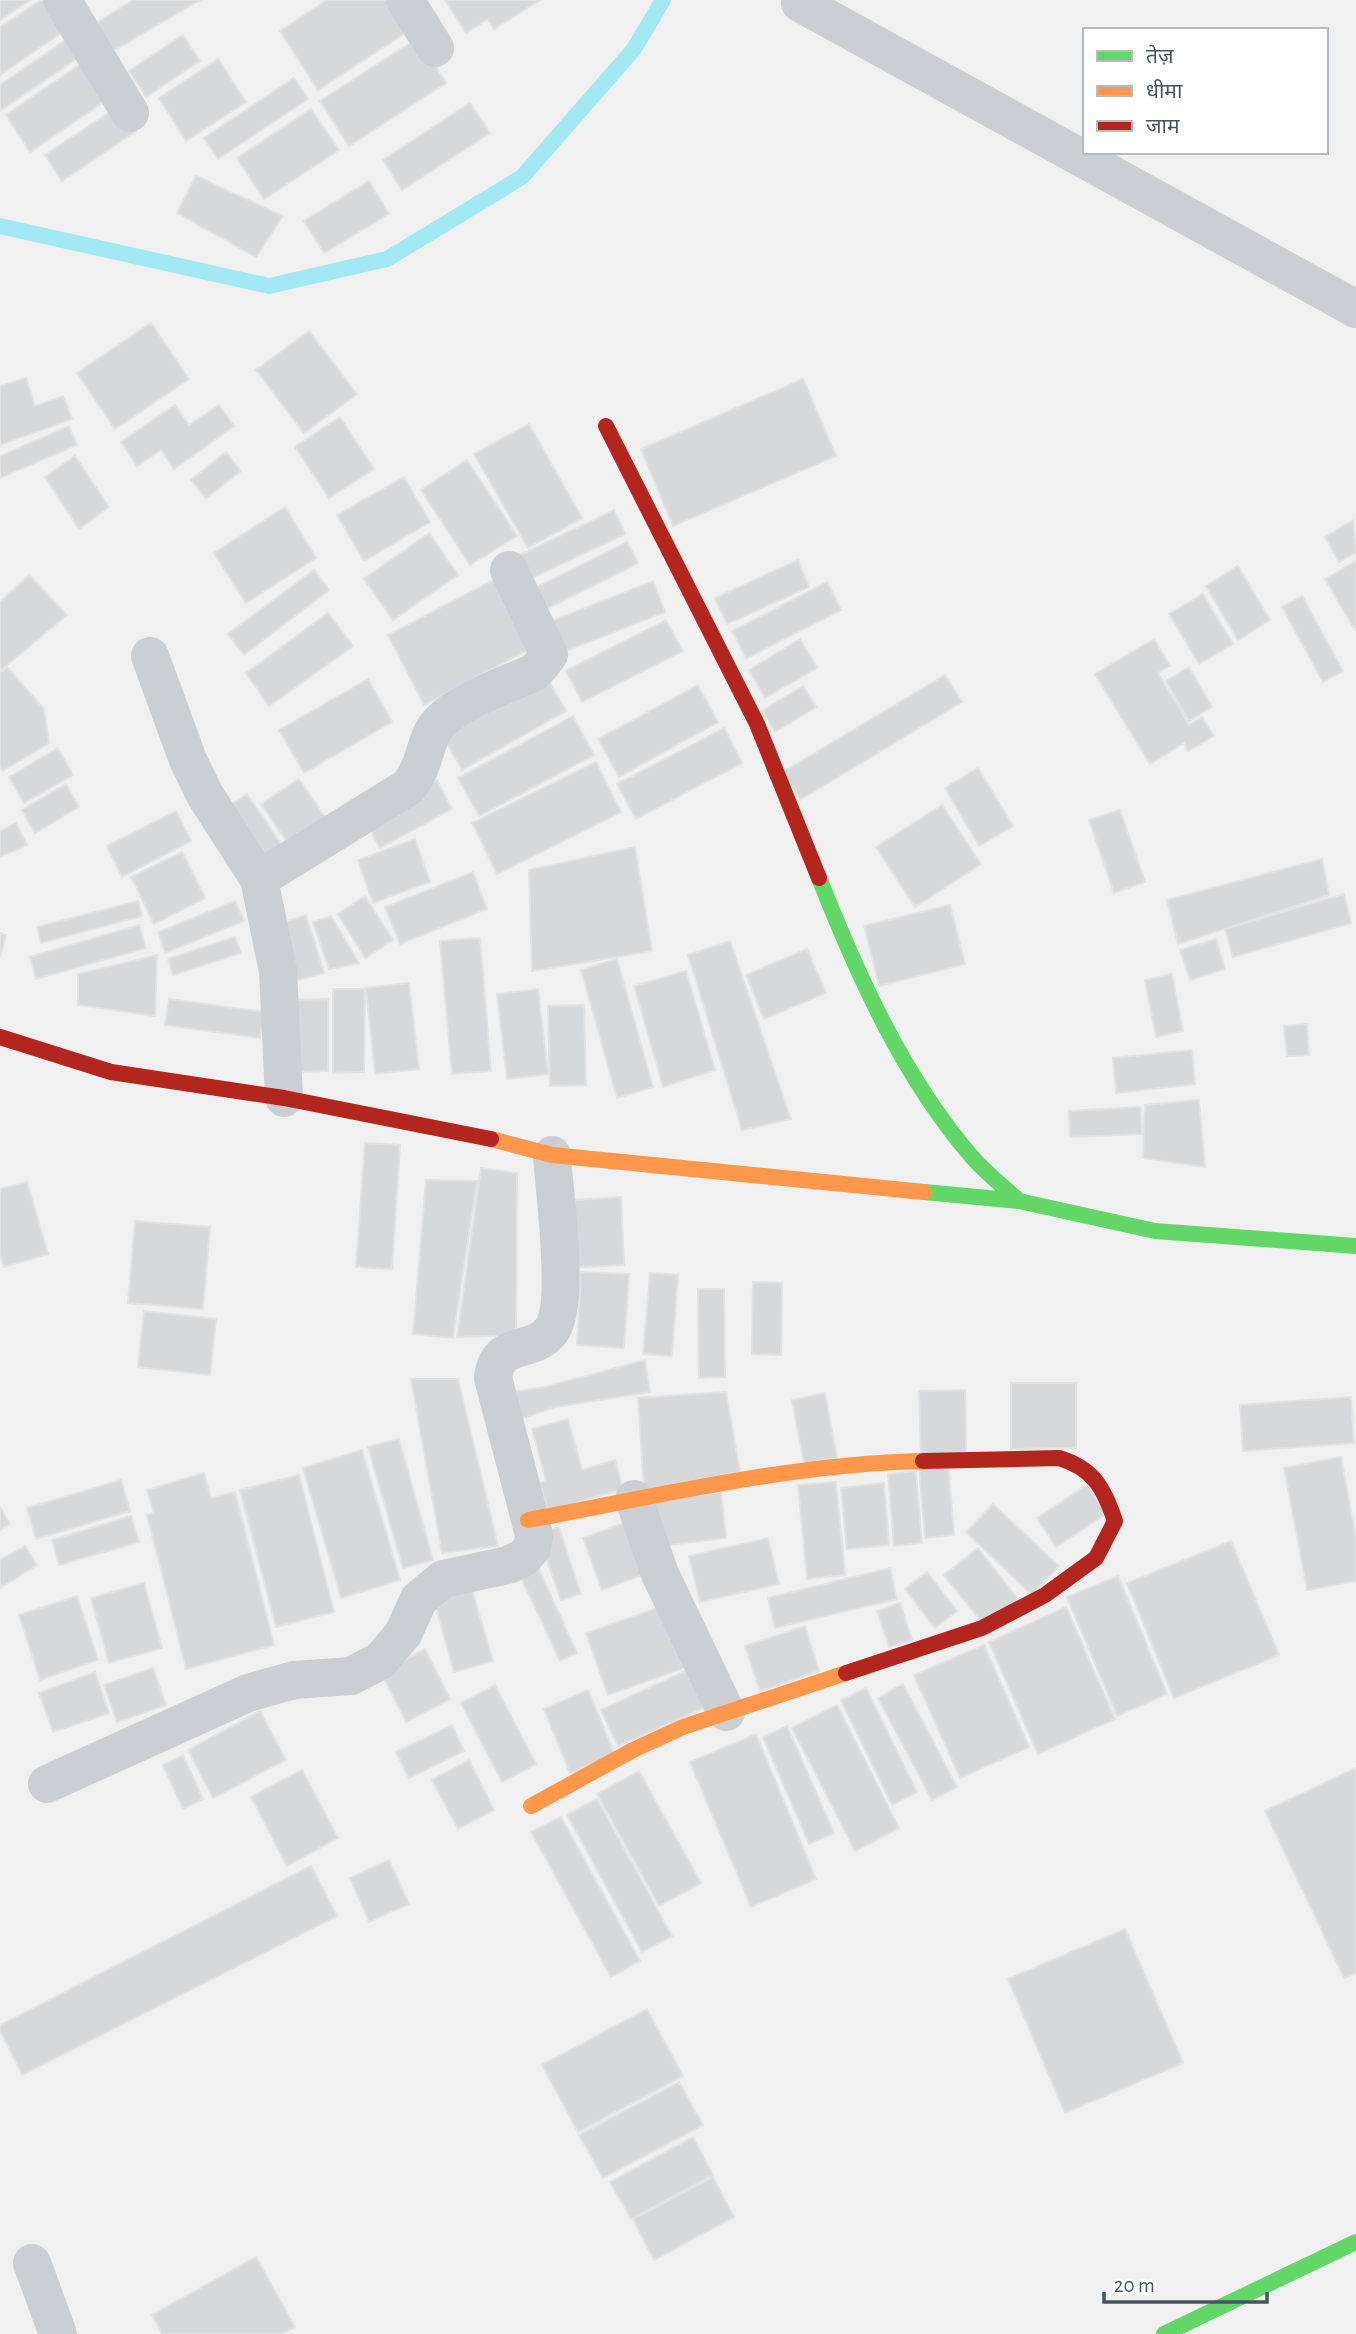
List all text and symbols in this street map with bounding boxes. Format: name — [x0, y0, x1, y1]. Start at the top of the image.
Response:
legend — [1083, 28, 1328, 154]
text: तेज़ — [1146, 44, 1174, 67]
text: धीमा — [1146, 79, 1183, 102]
text: जाम — [1146, 116, 1180, 137]
scale bar — [1104, 2260, 1267, 2304]
text: 20 m — [1114, 2275, 1155, 2296]

